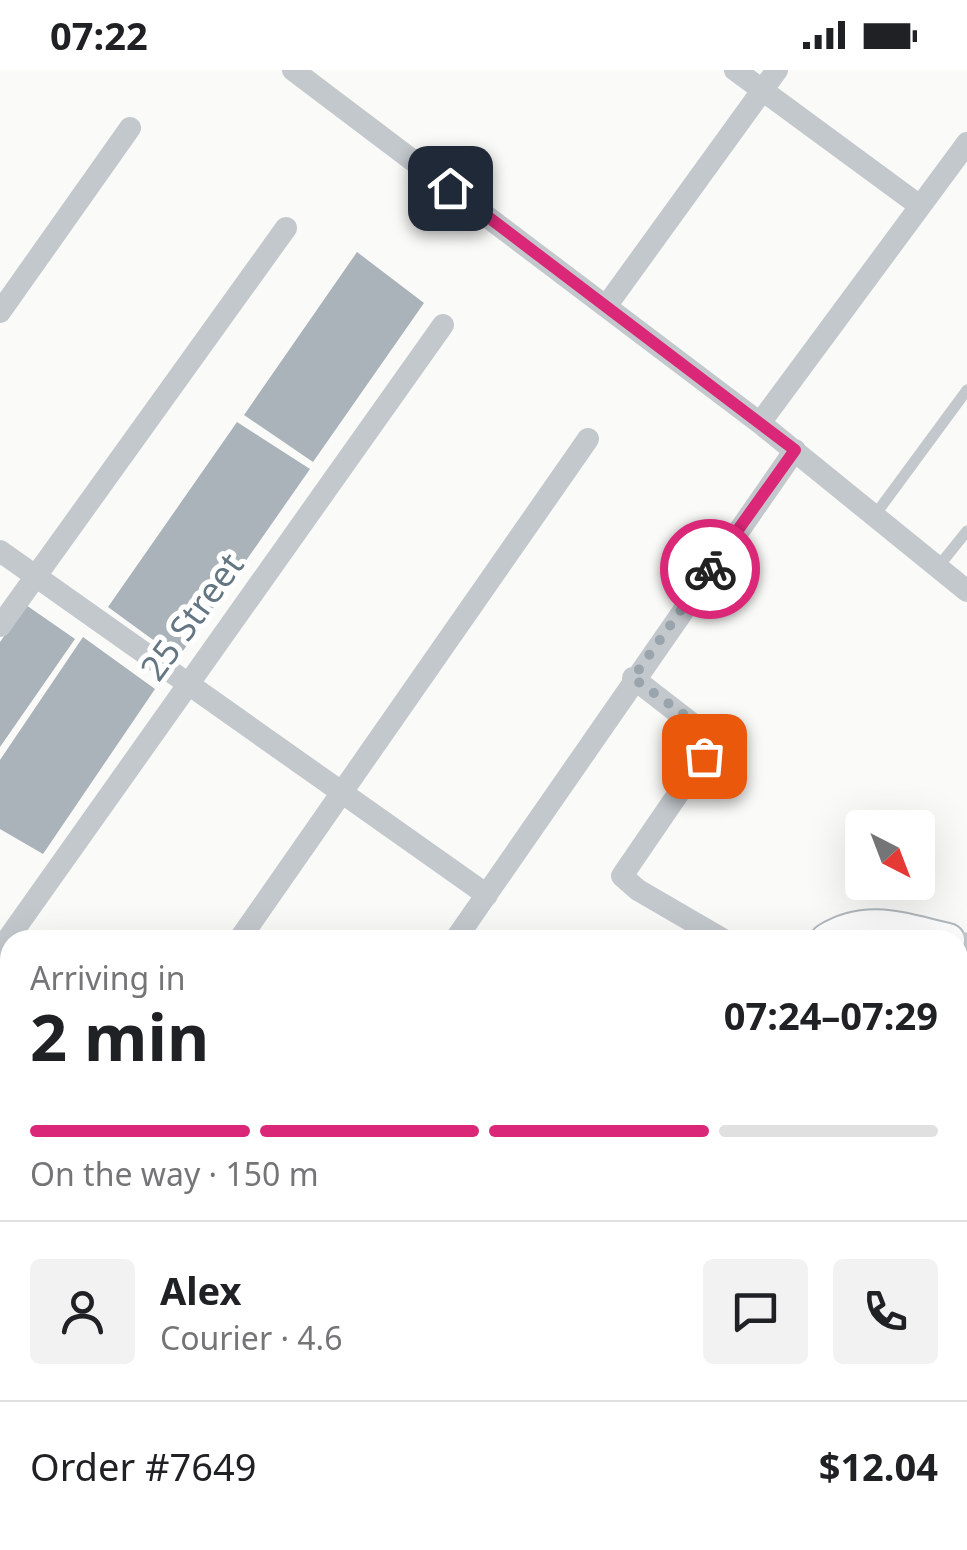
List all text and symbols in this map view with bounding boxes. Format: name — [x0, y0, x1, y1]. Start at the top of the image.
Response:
text: 07:22 — [50, 9, 148, 61]
pin — [408, 146, 493, 231]
icon: home — [423, 161, 478, 216]
courier — [660, 519, 760, 619]
icon: bike — [683, 542, 738, 597]
street label: 25 Street — [129, 543, 253, 689]
pin — [662, 714, 747, 799]
icon: bag — [677, 729, 732, 784]
north arrow — [845, 810, 935, 900]
map controls — [845, 810, 935, 900]
text: Arriving in — [30, 956, 185, 999]
text: 07:24–07:29 — [724, 989, 938, 1041]
text: 2 min — [30, 992, 209, 1080]
text: On the way · 150 m — [30, 1152, 319, 1195]
button: person — [30, 1259, 135, 1364]
button: chat — [703, 1259, 808, 1364]
button: phone — [833, 1259, 938, 1364]
text: Alex — [160, 1264, 242, 1316]
text: Courier · 4.6 — [160, 1316, 343, 1359]
text: Order #7649 — [30, 1440, 256, 1492]
text: $12.04 — [819, 1440, 938, 1492]

